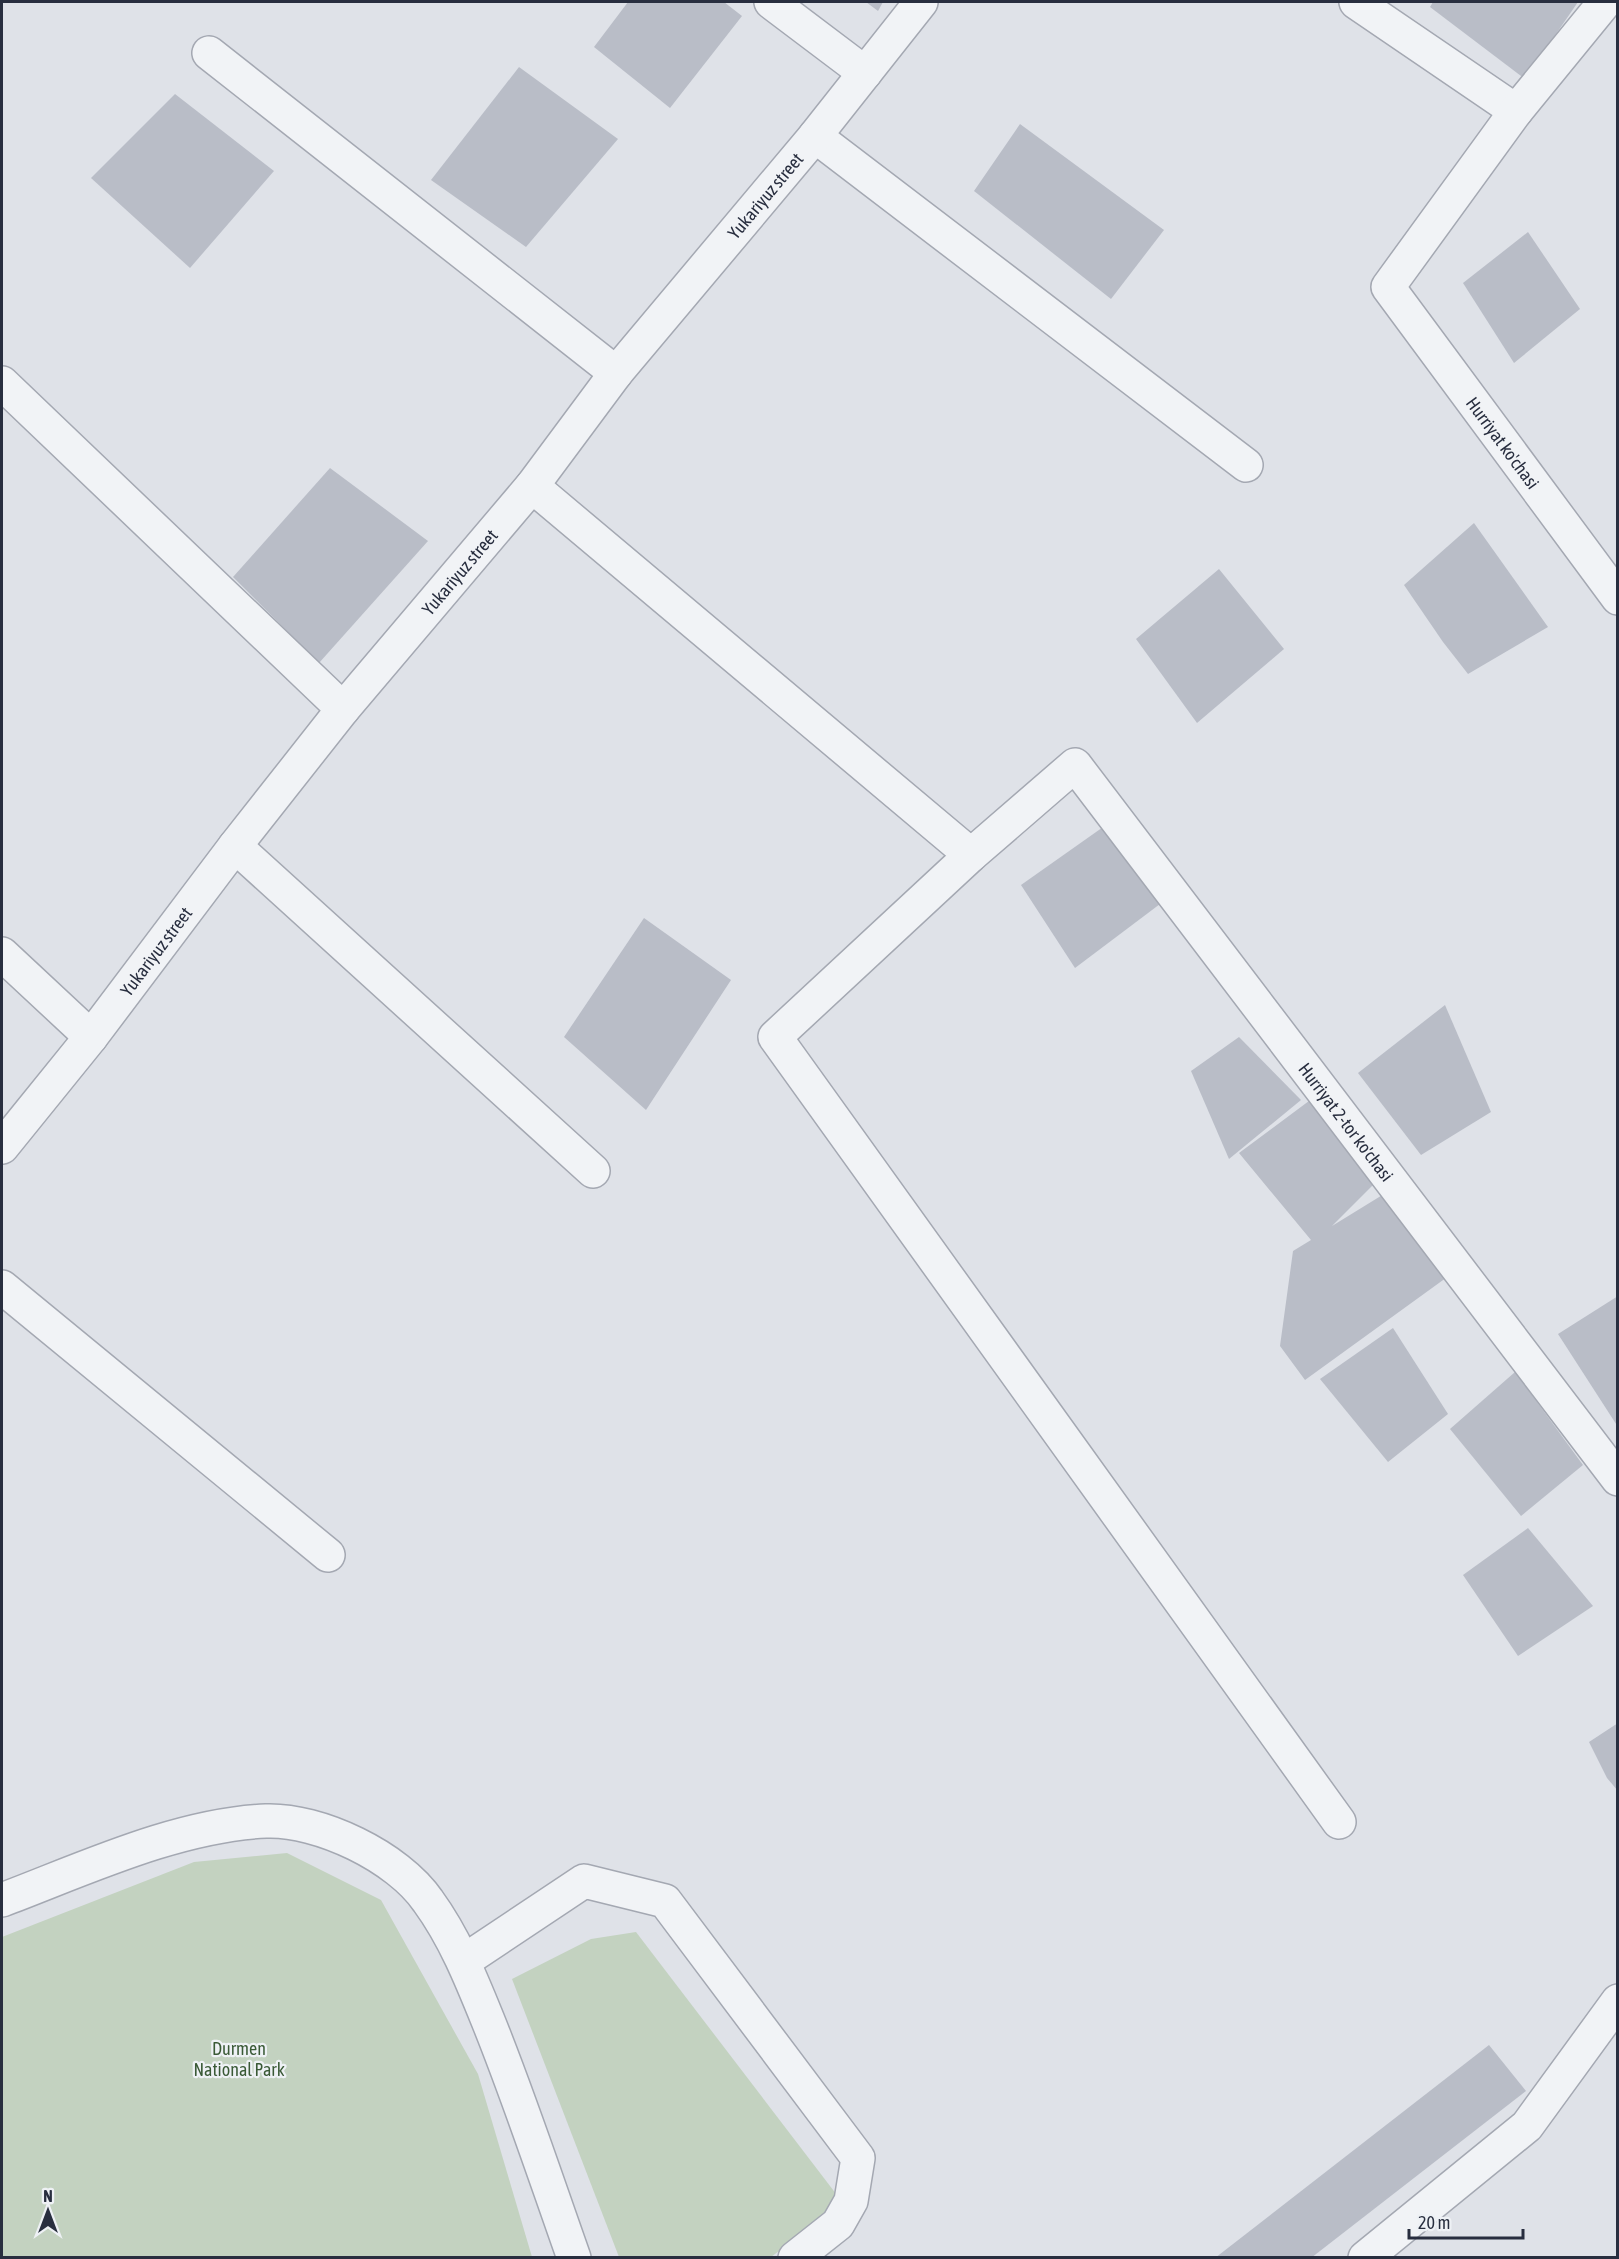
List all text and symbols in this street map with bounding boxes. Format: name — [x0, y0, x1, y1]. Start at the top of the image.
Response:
street label: Yukariyuz street — [723, 148, 807, 243]
street label: Hurriyat ko'chasi — [1462, 393, 1544, 493]
street label: Yukariyuz street — [417, 525, 502, 619]
street label: Yukariyuz street — [115, 903, 196, 1000]
street label: Hurriyat 2-tor ko'chasi — [1295, 1059, 1398, 1185]
park label: Durmen National Park — [193, 2038, 285, 2080]
north arrow — [18, 2181, 78, 2241]
text: N — [43, 2187, 53, 2205]
scale bar — [1409, 2202, 1523, 2240]
text: 20 m — [1418, 2212, 1450, 2233]

